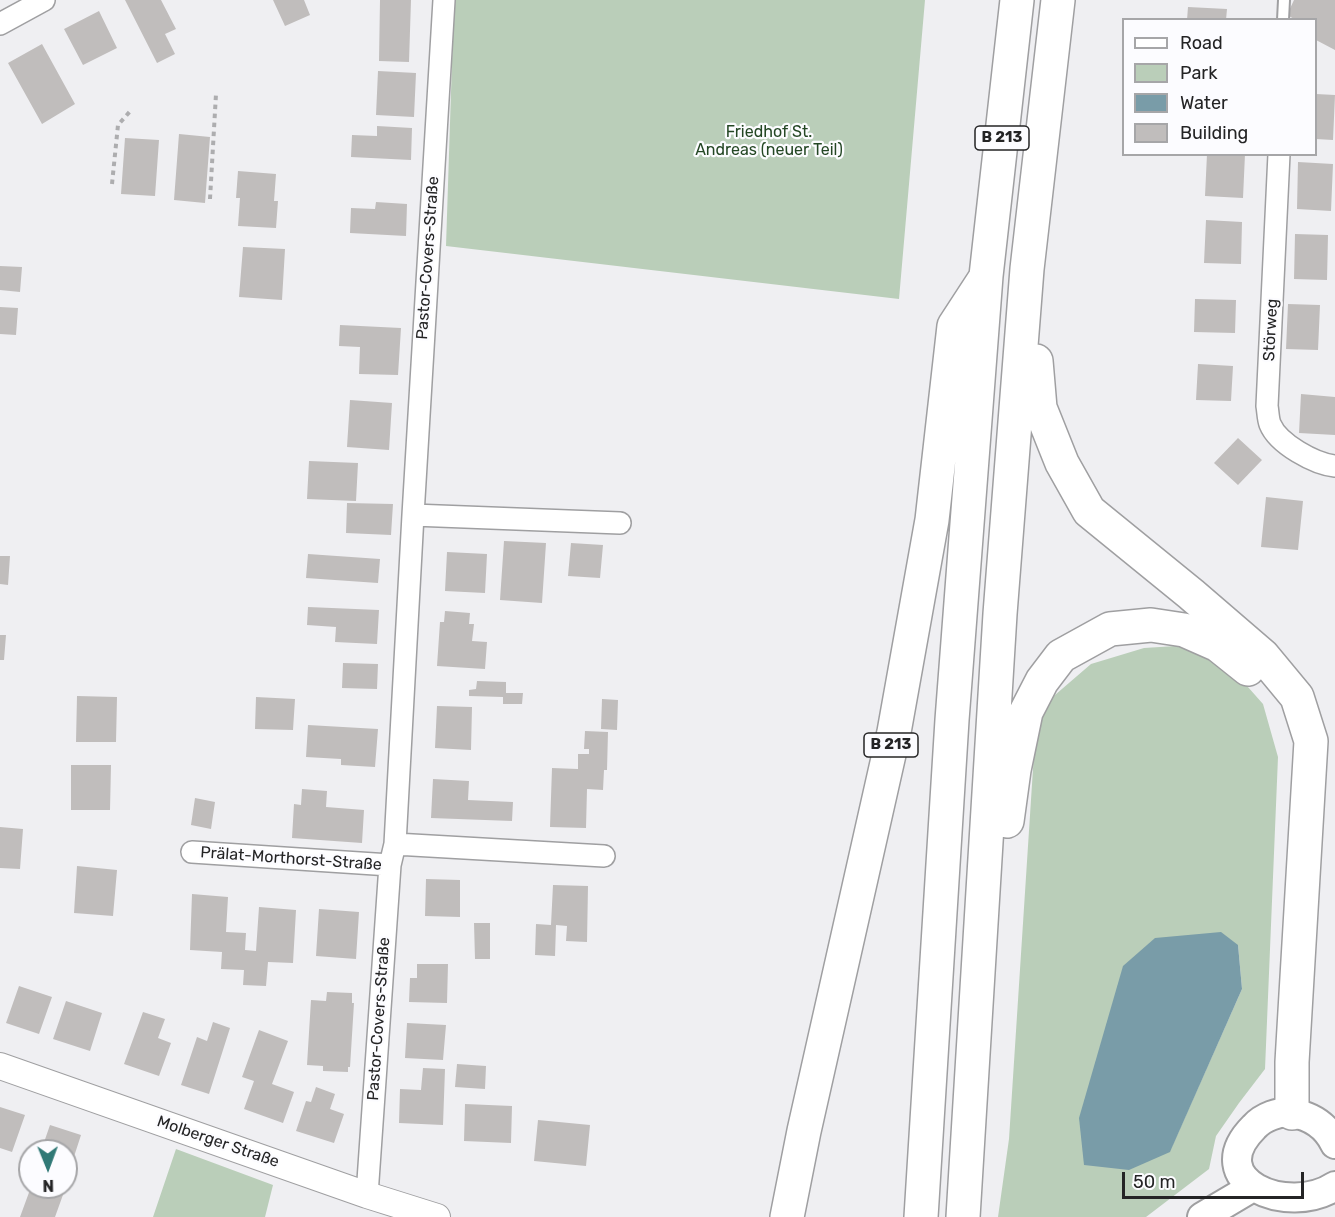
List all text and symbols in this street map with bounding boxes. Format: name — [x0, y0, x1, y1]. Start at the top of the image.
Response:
legend — [1122, 18, 1317, 156]
text: Road — [1180, 32, 1223, 54]
text: Park — [1180, 62, 1217, 84]
text: Water — [1180, 92, 1228, 114]
park label: Friedhof St. Andreas (neuer Teil) — [695, 122, 843, 160]
text: Building — [1180, 122, 1248, 144]
road number: B 213 — [975, 126, 1029, 150]
street label: Pastor-Covers-Straße — [413, 176, 443, 340]
street label: Störweg — [1260, 298, 1282, 362]
road number: B 213 — [864, 733, 918, 757]
street label: Prälat-Morthorst-Straße — [200, 843, 382, 875]
street label: Pastor-Covers-Straße — [364, 937, 394, 1101]
street label: Molberger Straße — [154, 1112, 282, 1172]
north arrow — [18, 1139, 78, 1199]
scale bar — [1125, 1160, 1306, 1198]
text: 50 m — [1133, 1171, 1176, 1193]
text: N — [42, 1176, 54, 1195]

